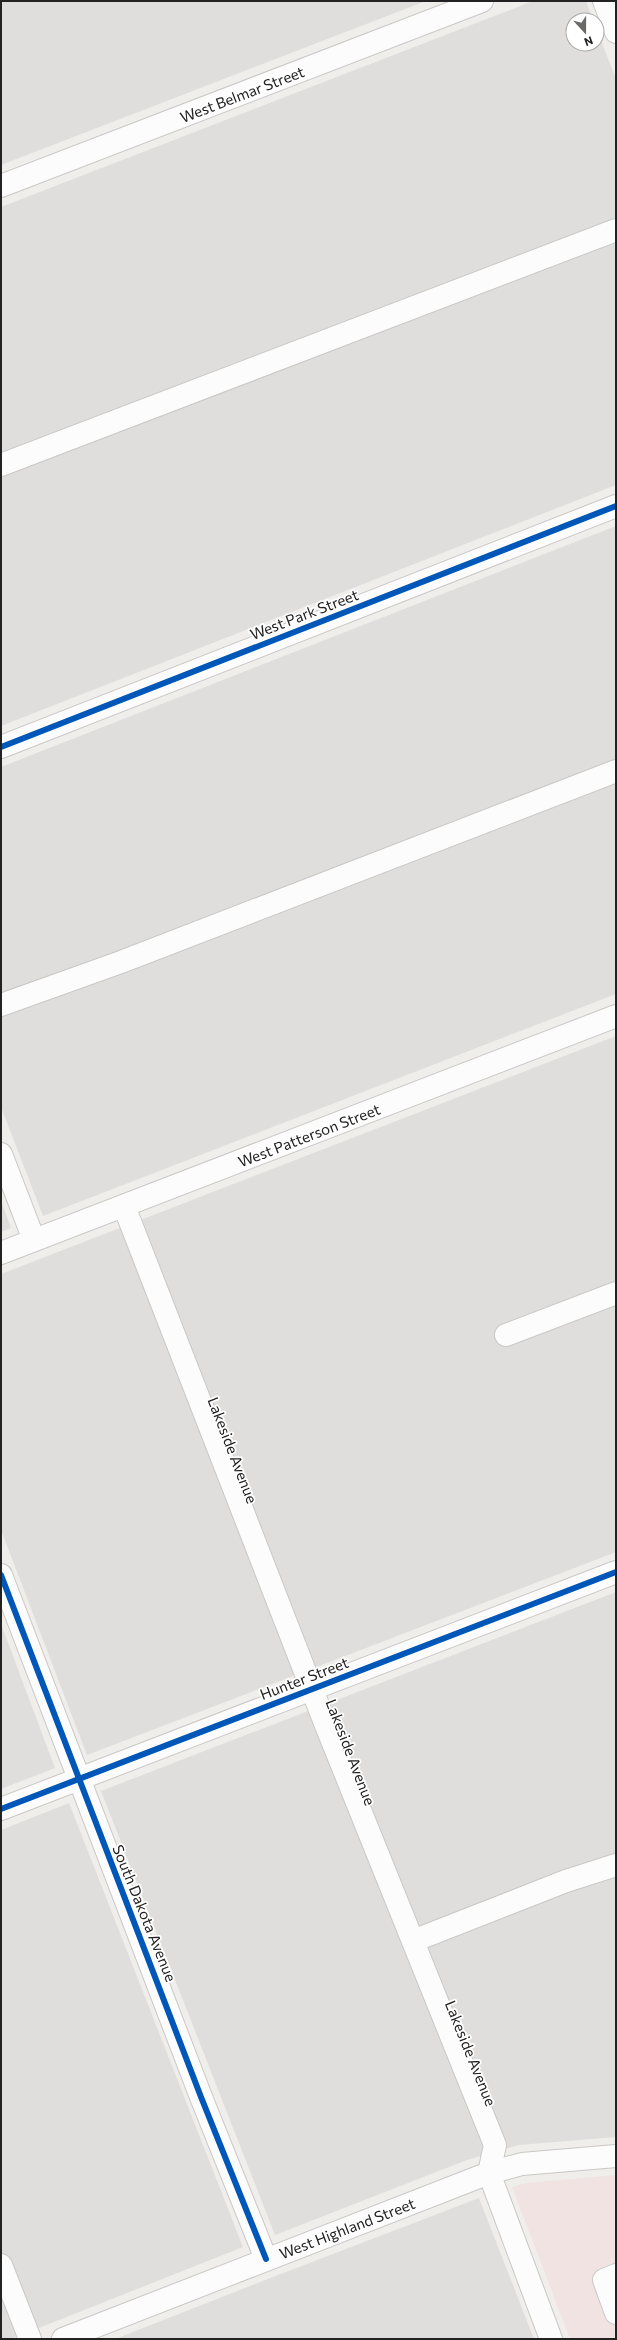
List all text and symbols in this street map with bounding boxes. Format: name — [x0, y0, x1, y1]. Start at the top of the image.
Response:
north arrow — [565, 12, 605, 52]
text: N — [583, 34, 595, 49]
street label: West Belmar Street — [177, 62, 307, 126]
street label: West Park Street — [247, 585, 361, 643]
street label: West Patterson Street — [235, 1100, 383, 1170]
street label: Lakeside Avenue — [204, 1394, 262, 1506]
street label: Hunter Street — [257, 1653, 351, 1703]
street label: Lakeside Avenue — [322, 1696, 380, 1808]
street label: South Dakota Avenue — [109, 1842, 181, 1984]
street label: Lakeside Avenue — [442, 1998, 500, 2108]
street label: West Highland Street — [277, 2194, 417, 2262]

